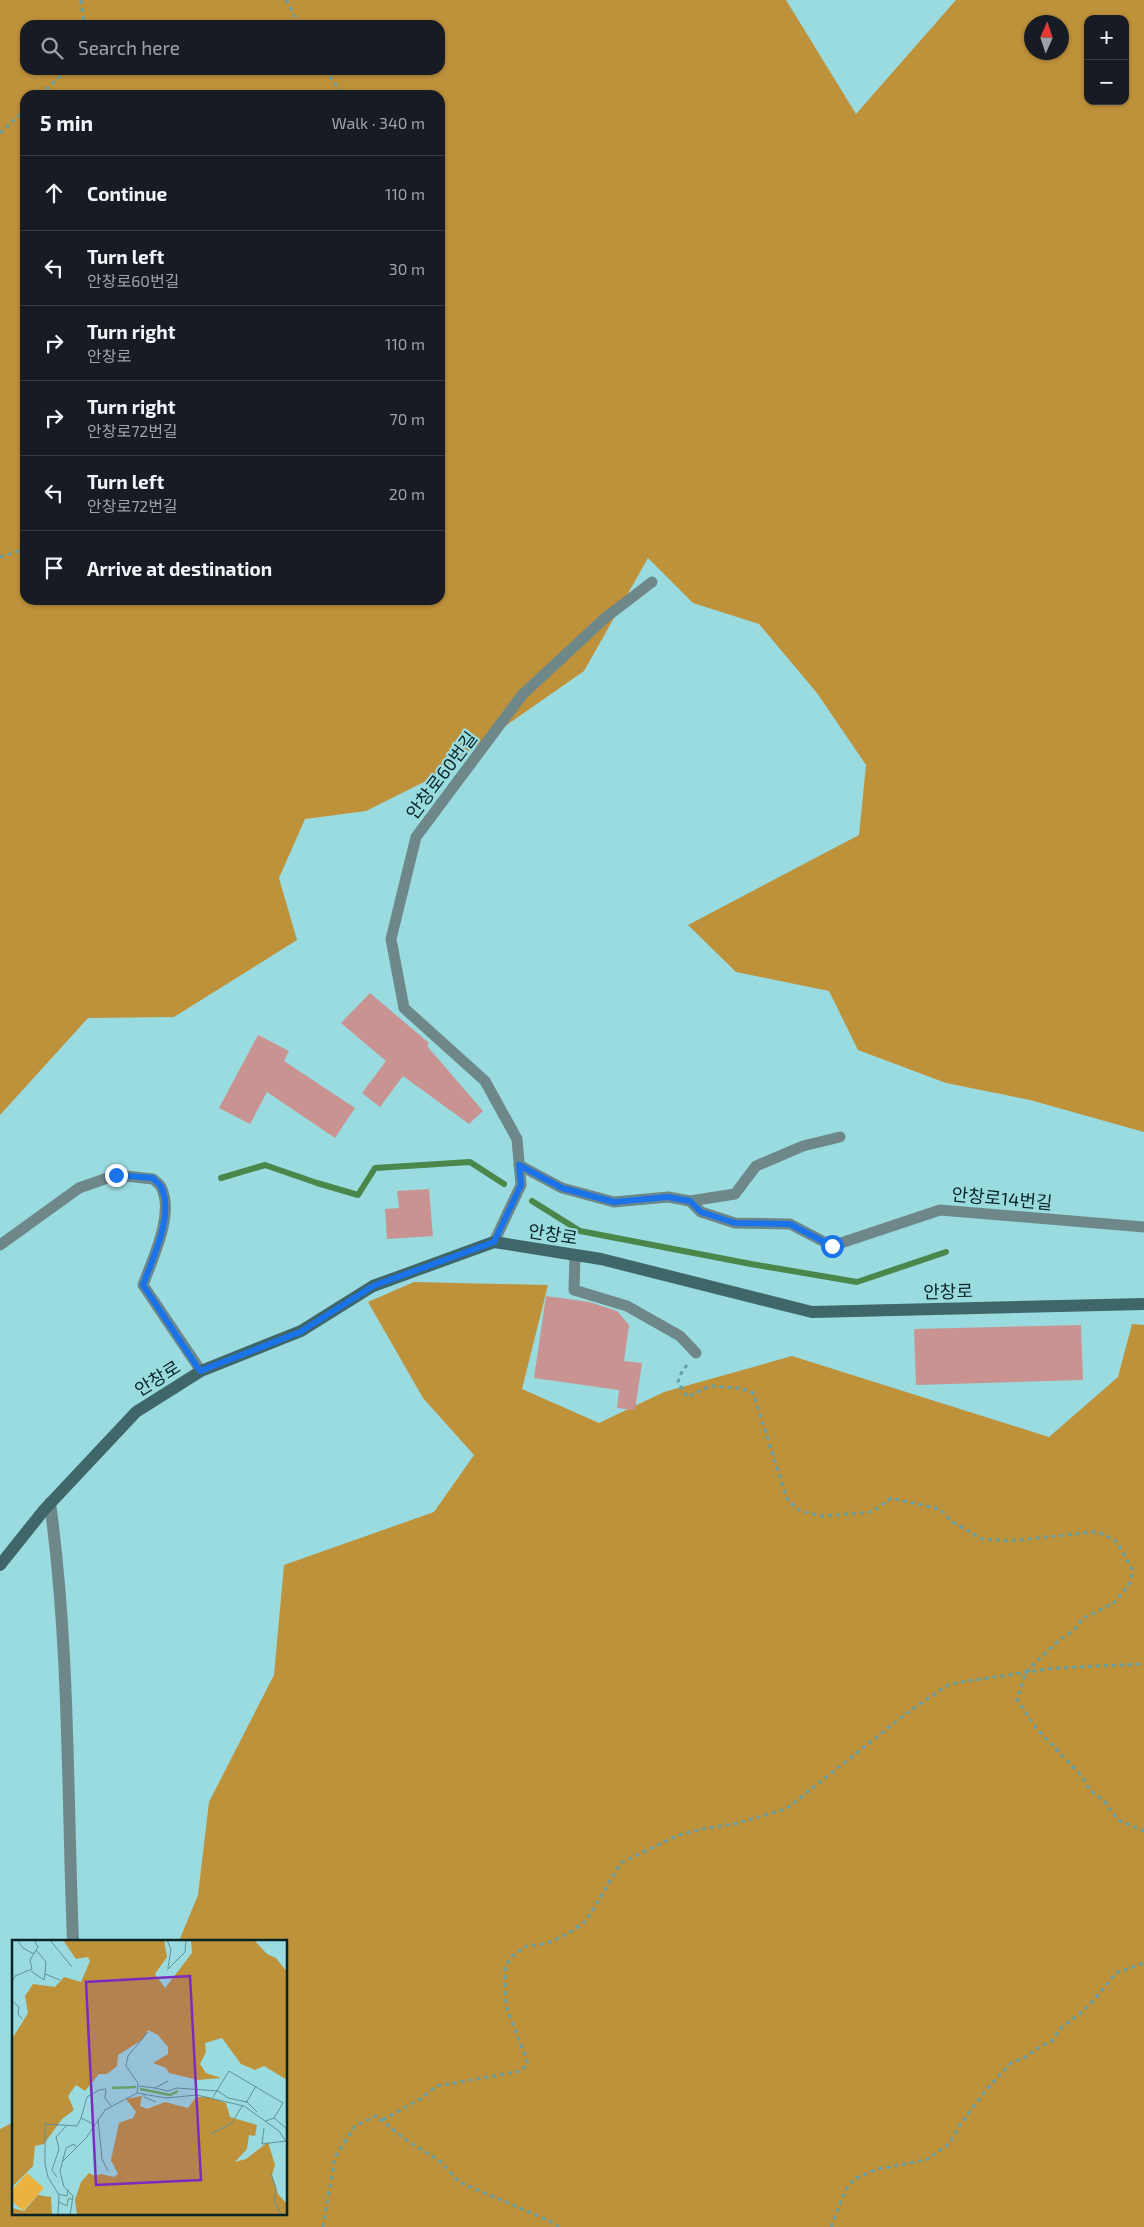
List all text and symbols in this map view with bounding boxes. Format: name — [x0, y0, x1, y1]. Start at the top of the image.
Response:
north arrow — [1024, 15, 1069, 60]
map controls — [1084, 15, 1129, 105]
button: + — [1084, 15, 1129, 60]
search box — [20, 20, 445, 75]
icon: search — [38, 34, 66, 62]
text: Search here — [78, 36, 180, 59]
button: − — [1084, 60, 1129, 105]
text: 5 min — [40, 110, 93, 135]
text: Walk · 340 m — [332, 113, 425, 132]
icon: ahead — [40, 179, 68, 207]
text: Continue — [87, 182, 167, 205]
text: 110 m — [385, 184, 425, 203]
text: Turn left — [87, 245, 164, 268]
icon: left — [40, 254, 68, 282]
text: 30 m — [389, 259, 425, 278]
text: 안창로60번길 — [87, 271, 179, 290]
text: Turn right — [87, 320, 175, 343]
icon: right — [40, 329, 68, 357]
text: 110 m — [385, 334, 425, 353]
text: 안창로 — [87, 346, 131, 365]
text: Turn right — [87, 395, 175, 418]
icon: right — [40, 404, 68, 432]
text: 70 m — [390, 409, 425, 428]
text: 안창로72번길 — [87, 421, 178, 440]
text: Turn left — [87, 470, 164, 493]
icon: left — [40, 479, 68, 507]
text: 20 m — [389, 484, 425, 503]
text: 안창로72번길 — [87, 496, 178, 515]
icon: arrive — [40, 554, 68, 582]
text: Arrive at destination — [87, 557, 272, 580]
street label: 안창로60번길 — [401, 727, 481, 823]
route end — [105, 1164, 128, 1187]
street label: 안창로14번길 — [951, 1183, 1053, 1213]
street label: 안창로 — [527, 1219, 579, 1249]
route start — [821, 1235, 844, 1258]
street label: 안창로 — [923, 1280, 973, 1302]
street label: 안창로 — [130, 1356, 184, 1400]
inset map — [12, 1940, 288, 2214]

